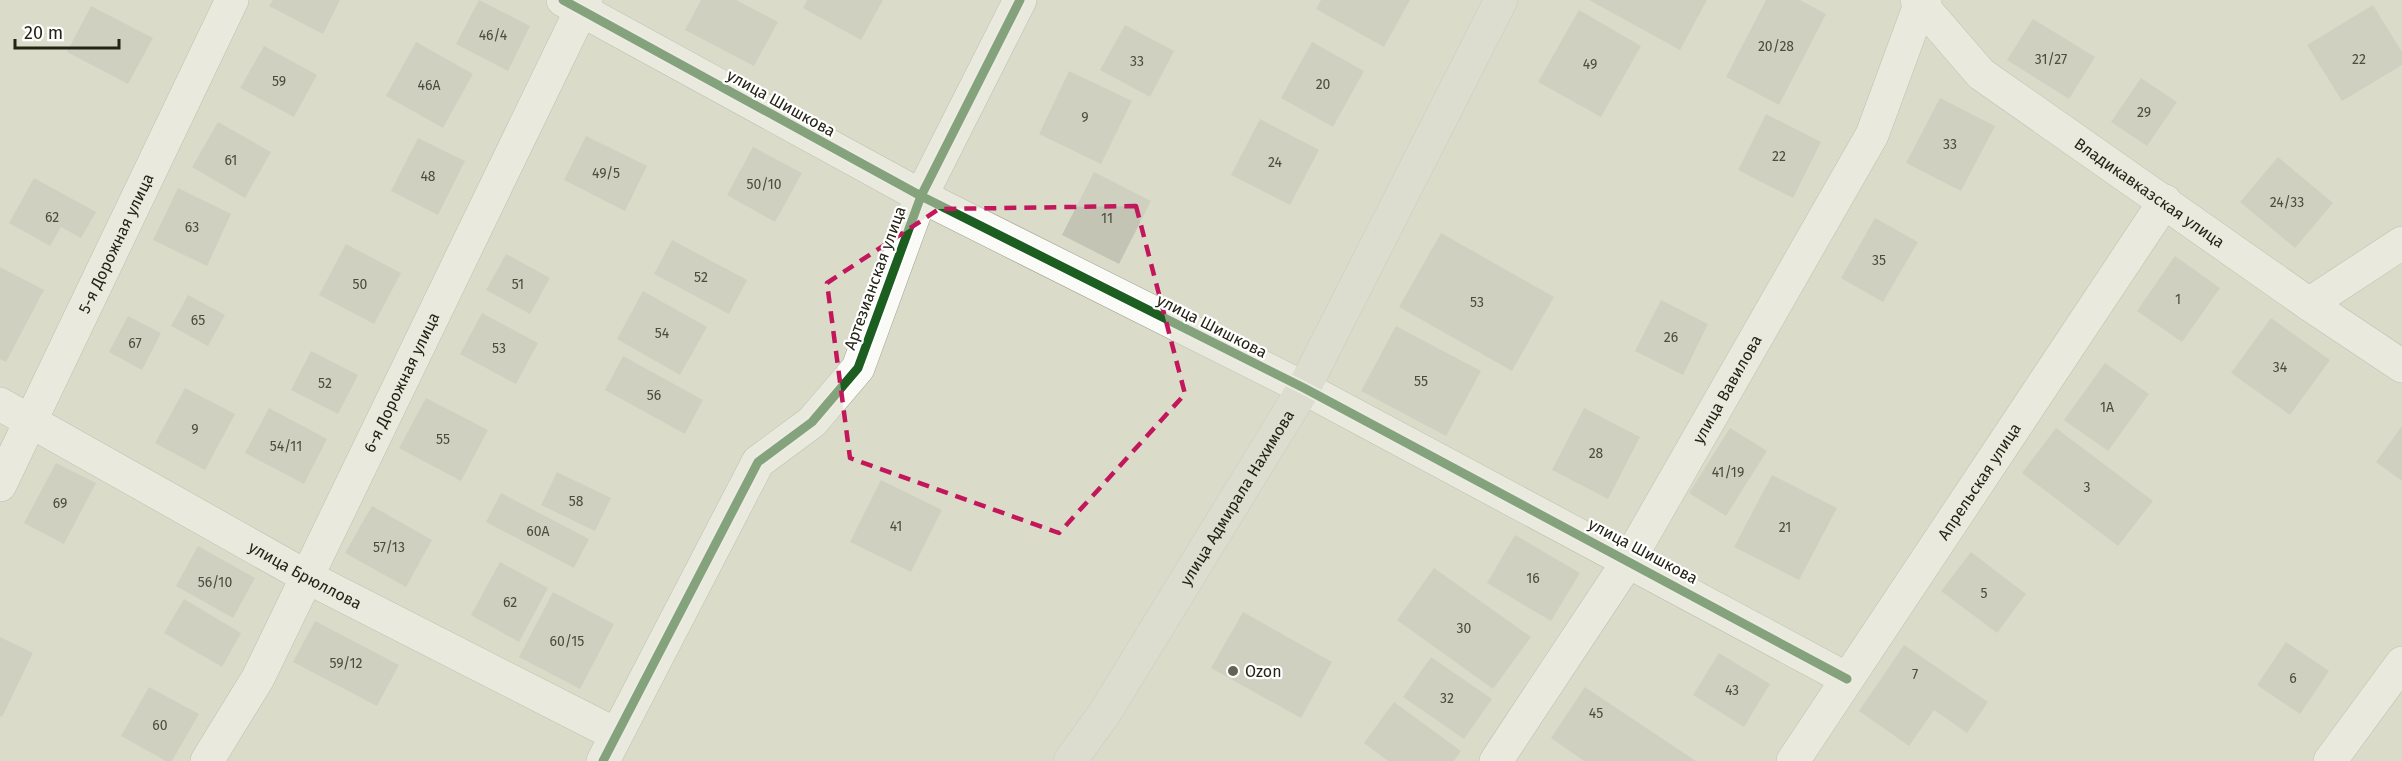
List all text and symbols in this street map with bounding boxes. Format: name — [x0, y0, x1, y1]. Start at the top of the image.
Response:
scale bar — [15, 12, 118, 50]
text: 20 m — [24, 22, 63, 44]
house number: 46/4 — [479, 27, 508, 44]
house number: 20/28 — [1758, 38, 1794, 55]
house number: 31/27 — [2035, 51, 2067, 68]
house number: 22 — [2352, 51, 2366, 68]
house number: 33 — [1130, 53, 1144, 70]
house number: 49 — [1583, 56, 1597, 73]
street label: улица Шишкова — [723, 65, 839, 141]
house number: 59 — [272, 73, 286, 90]
house number: 20 — [1316, 76, 1331, 93]
house number: 46А — [418, 77, 440, 94]
house number: 29 — [2137, 104, 2151, 121]
house number: 9 — [1081, 109, 1089, 126]
street label: Владикавказская улица — [2071, 133, 2229, 252]
house number: 33 — [1943, 136, 1957, 153]
house number: 22 — [1772, 148, 1786, 165]
house number: 61 — [225, 152, 237, 169]
house number: 24 — [1268, 154, 1283, 171]
house number: 49/5 — [592, 165, 620, 182]
house number: 48 — [420, 168, 436, 185]
street label: 5-я Дорожная улица — [74, 170, 157, 316]
house number: 50/10 — [746, 176, 782, 193]
house number: 24/33 — [2270, 194, 2304, 211]
street label: Артезианская улица — [840, 204, 910, 352]
house number: 62 — [45, 209, 59, 226]
house number: 11 — [1101, 210, 1113, 227]
house number: 63 — [185, 219, 199, 236]
house number: 35 — [1872, 252, 1886, 269]
house number: 52 — [694, 269, 708, 286]
house number: 50 — [353, 276, 368, 293]
house number: 51 — [512, 276, 524, 293]
street label: улица Шишкова — [1154, 290, 1270, 362]
house number: 1 — [2175, 291, 2181, 308]
house number: 53 — [1470, 294, 1484, 311]
street label: 6-я Дорожная улица — [359, 309, 443, 455]
house number: 65 — [191, 312, 205, 329]
house number: 54 — [655, 325, 670, 342]
house number: 26 — [1664, 329, 1678, 346]
street label: улица Вавилова — [1688, 331, 1765, 447]
house number: 67 — [128, 335, 142, 352]
house number: 53 — [492, 340, 506, 357]
house number: 34 — [2273, 359, 2288, 376]
house number: 55 — [1414, 373, 1428, 390]
house number: 52 — [318, 375, 332, 392]
house number: 56 — [647, 387, 661, 404]
house number: 1А — [2100, 399, 2114, 416]
street label: улица Адмирала Нахимова — [1176, 406, 1298, 589]
street label: Апрельская улица — [1933, 419, 2025, 543]
house number: 9 — [191, 421, 199, 438]
house number: 55 — [436, 431, 450, 448]
house number: 54/11 — [270, 438, 302, 455]
house number: 28 — [1589, 445, 1604, 462]
house number: 41/19 — [1712, 464, 1744, 481]
house number: 3 — [2084, 479, 2091, 496]
house number: 58 — [569, 493, 584, 510]
house number: 69 — [53, 495, 67, 512]
street label: улица Шишкова — [1585, 514, 1701, 588]
house number: 41 — [890, 518, 902, 535]
house number: 21 — [1779, 519, 1791, 536]
house number: 60А — [526, 523, 550, 540]
street label: улица Брюллова — [246, 537, 365, 613]
house number: 57/13 — [373, 539, 405, 556]
house number: 16 — [1526, 570, 1540, 587]
house number: 56/10 — [198, 574, 232, 591]
house number: 5 — [1980, 585, 1988, 602]
house number: 62 — [503, 594, 517, 611]
house number: 30 — [1457, 620, 1472, 637]
house number: 60/15 — [550, 633, 584, 650]
house number: 59/12 — [329, 655, 363, 672]
place label: Ozon — [1245, 662, 1282, 681]
marker: Ozon — [1226, 664, 1240, 678]
house number: 7 — [1912, 666, 1918, 683]
house number: 6 — [2289, 670, 2297, 687]
house number: 43 — [1725, 682, 1739, 699]
house number: 32 — [1440, 690, 1454, 707]
house number: 45 — [1589, 705, 1603, 722]
house number: 60 — [152, 717, 168, 734]

